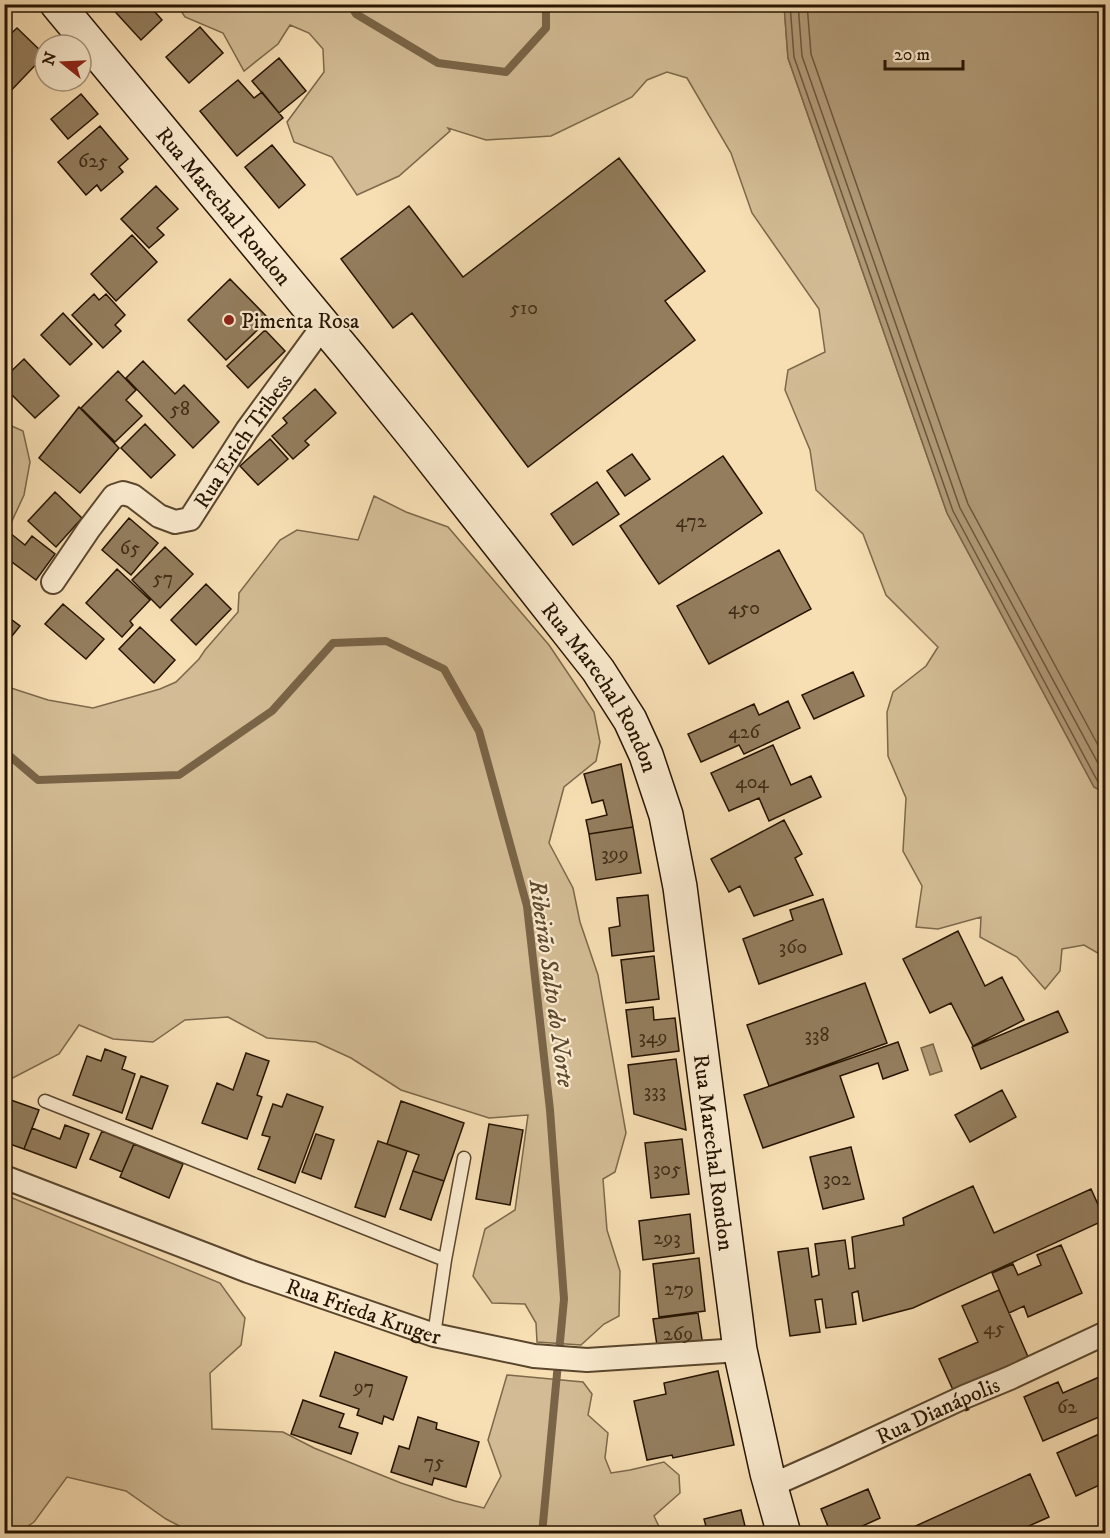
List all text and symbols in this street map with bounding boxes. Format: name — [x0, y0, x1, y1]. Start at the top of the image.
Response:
north arrow — [33, 33, 93, 93]
scale bar — [885, 33, 963, 71]
text: 20 m — [894, 44, 930, 66]
text: N — [38, 49, 61, 68]
street label: Rua Marechal Rondon — [150, 122, 297, 292]
house number: 625 — [78, 149, 108, 174]
house number: 510 — [510, 296, 538, 321]
place label: Pimenta Rosa — [241, 308, 360, 335]
marker: Pimenta Rosa — [222, 313, 236, 327]
street label: Rua Erich Tribess — [188, 369, 299, 514]
house number: 58 — [170, 397, 190, 422]
house number: 472 — [675, 509, 707, 534]
house number: 65 — [120, 536, 140, 561]
house number: 57 — [153, 566, 173, 591]
house number: 450 — [728, 596, 760, 621]
street label: Rua Marechal Rondon — [535, 597, 663, 776]
house number: 426 — [728, 720, 760, 745]
house number: 404 — [735, 770, 769, 795]
house number: 399 — [601, 842, 629, 867]
water label: Ribeirão Salto do Norte — [521, 876, 581, 1090]
house number: 360 — [779, 935, 807, 960]
house number: 338 — [805, 1023, 829, 1048]
house number: 349 — [639, 1025, 667, 1050]
street label: Rua Marechal Rondon — [687, 1053, 739, 1253]
house number: 333 — [644, 1079, 666, 1104]
house number: 305 — [653, 1157, 681, 1182]
house number: 302 — [823, 1167, 851, 1192]
house number: 293 — [653, 1226, 681, 1251]
street label: Rua Frieda Kruger — [282, 1273, 444, 1351]
house number: 279 — [664, 1277, 694, 1302]
house number: 45 — [983, 1316, 1005, 1341]
house number: 269 — [663, 1322, 693, 1347]
street label: Rua Dianápolis — [872, 1372, 1004, 1451]
house number: 97 — [353, 1375, 374, 1400]
house number: 62 — [1057, 1395, 1077, 1420]
house number: 75 — [424, 1450, 444, 1475]

